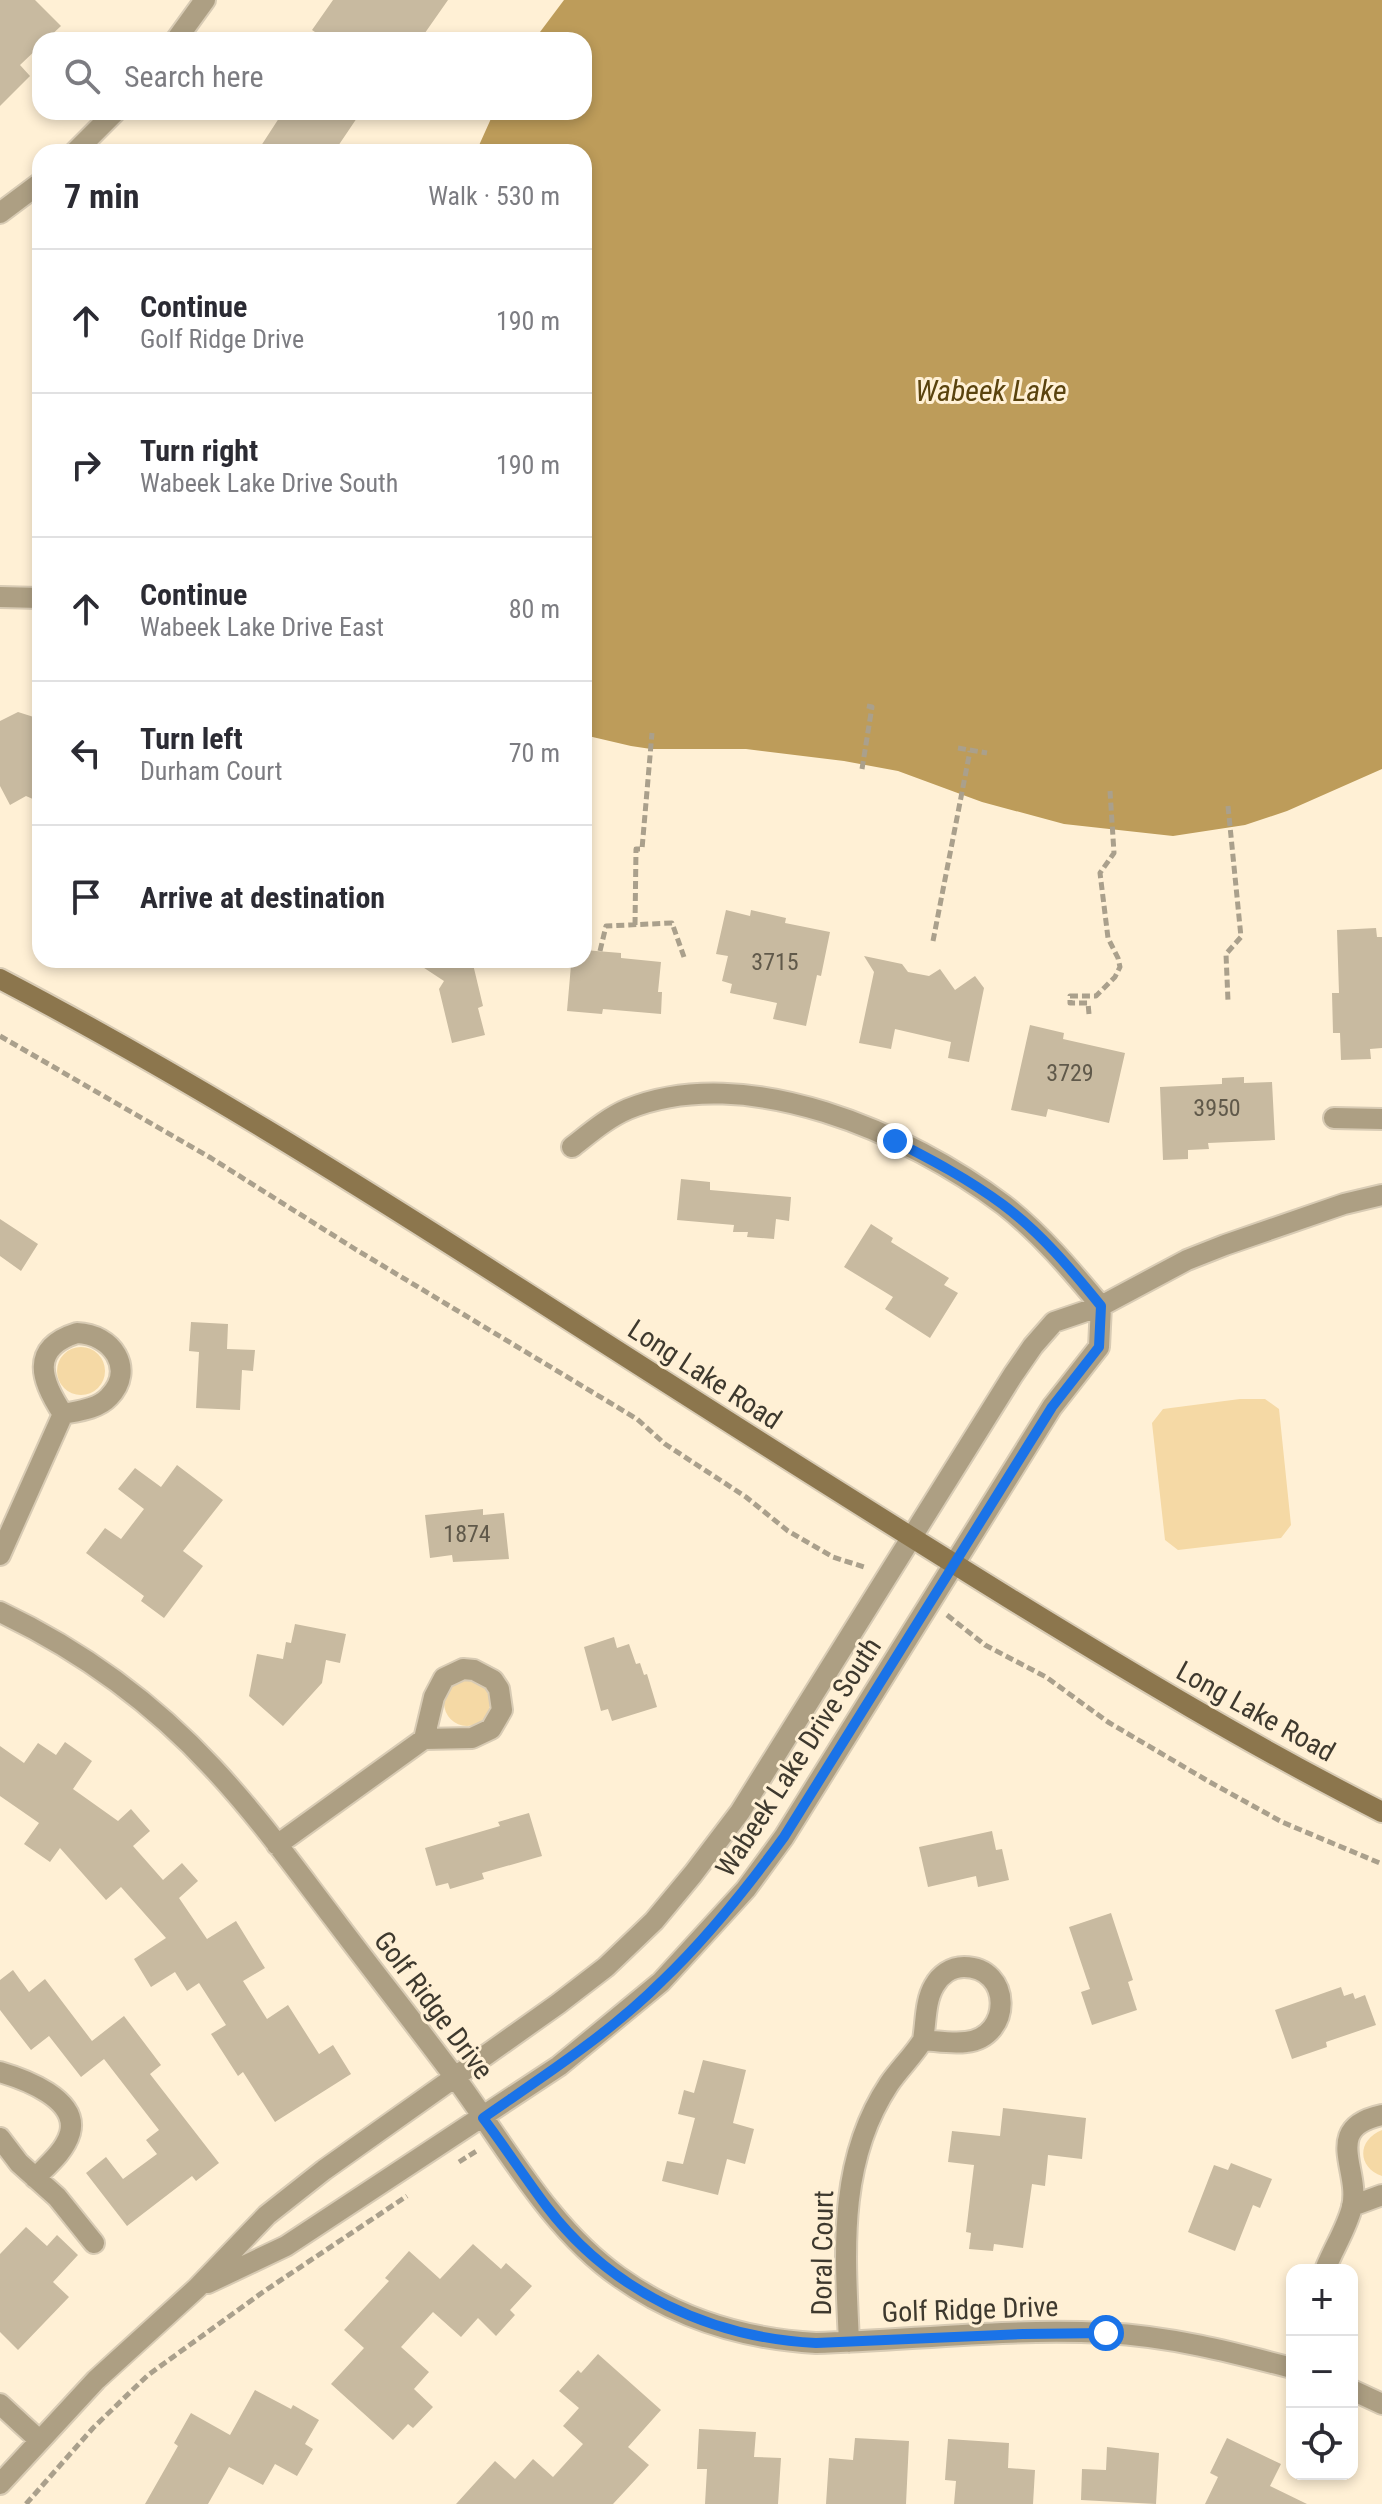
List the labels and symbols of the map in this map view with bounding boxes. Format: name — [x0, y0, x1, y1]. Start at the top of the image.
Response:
water label: Wabeek Lake — [915, 373, 1067, 408]
house number: 3715 — [751, 948, 799, 976]
house number: 3729 — [1046, 1059, 1094, 1087]
house number: 3950 — [1193, 1094, 1241, 1122]
route end — [877, 1123, 913, 1159]
street label: Long Lake Road — [622, 1313, 788, 1436]
house number: 1874 — [443, 1520, 491, 1548]
street label: Wabeek Lake Drive South — [709, 1632, 888, 1883]
street label: Long Lake Road — [1171, 1654, 1341, 1769]
street label: Golf Ridge Drive — [367, 1925, 500, 2086]
street label: Doral Court — [805, 2190, 840, 2316]
street label: Golf Ridge Drive — [881, 2290, 1059, 2329]
route start — [1088, 2315, 1124, 2351]

